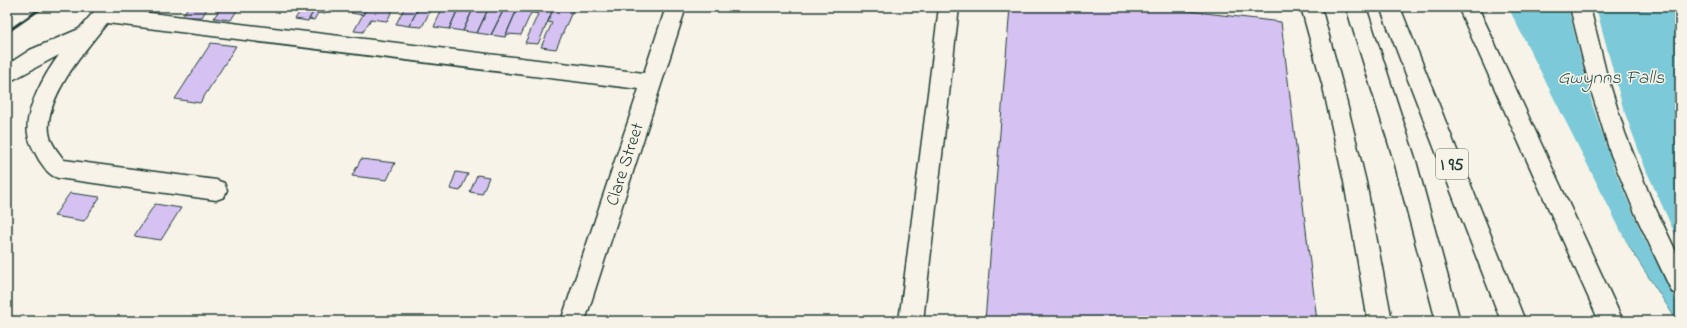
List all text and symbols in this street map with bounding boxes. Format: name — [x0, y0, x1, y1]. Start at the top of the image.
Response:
water label: Gwynns Falls — [1558, 65, 1665, 92]
street label: Clare Street — [600, 120, 652, 210]
road number: I 95 — [1436, 149, 1468, 179]

